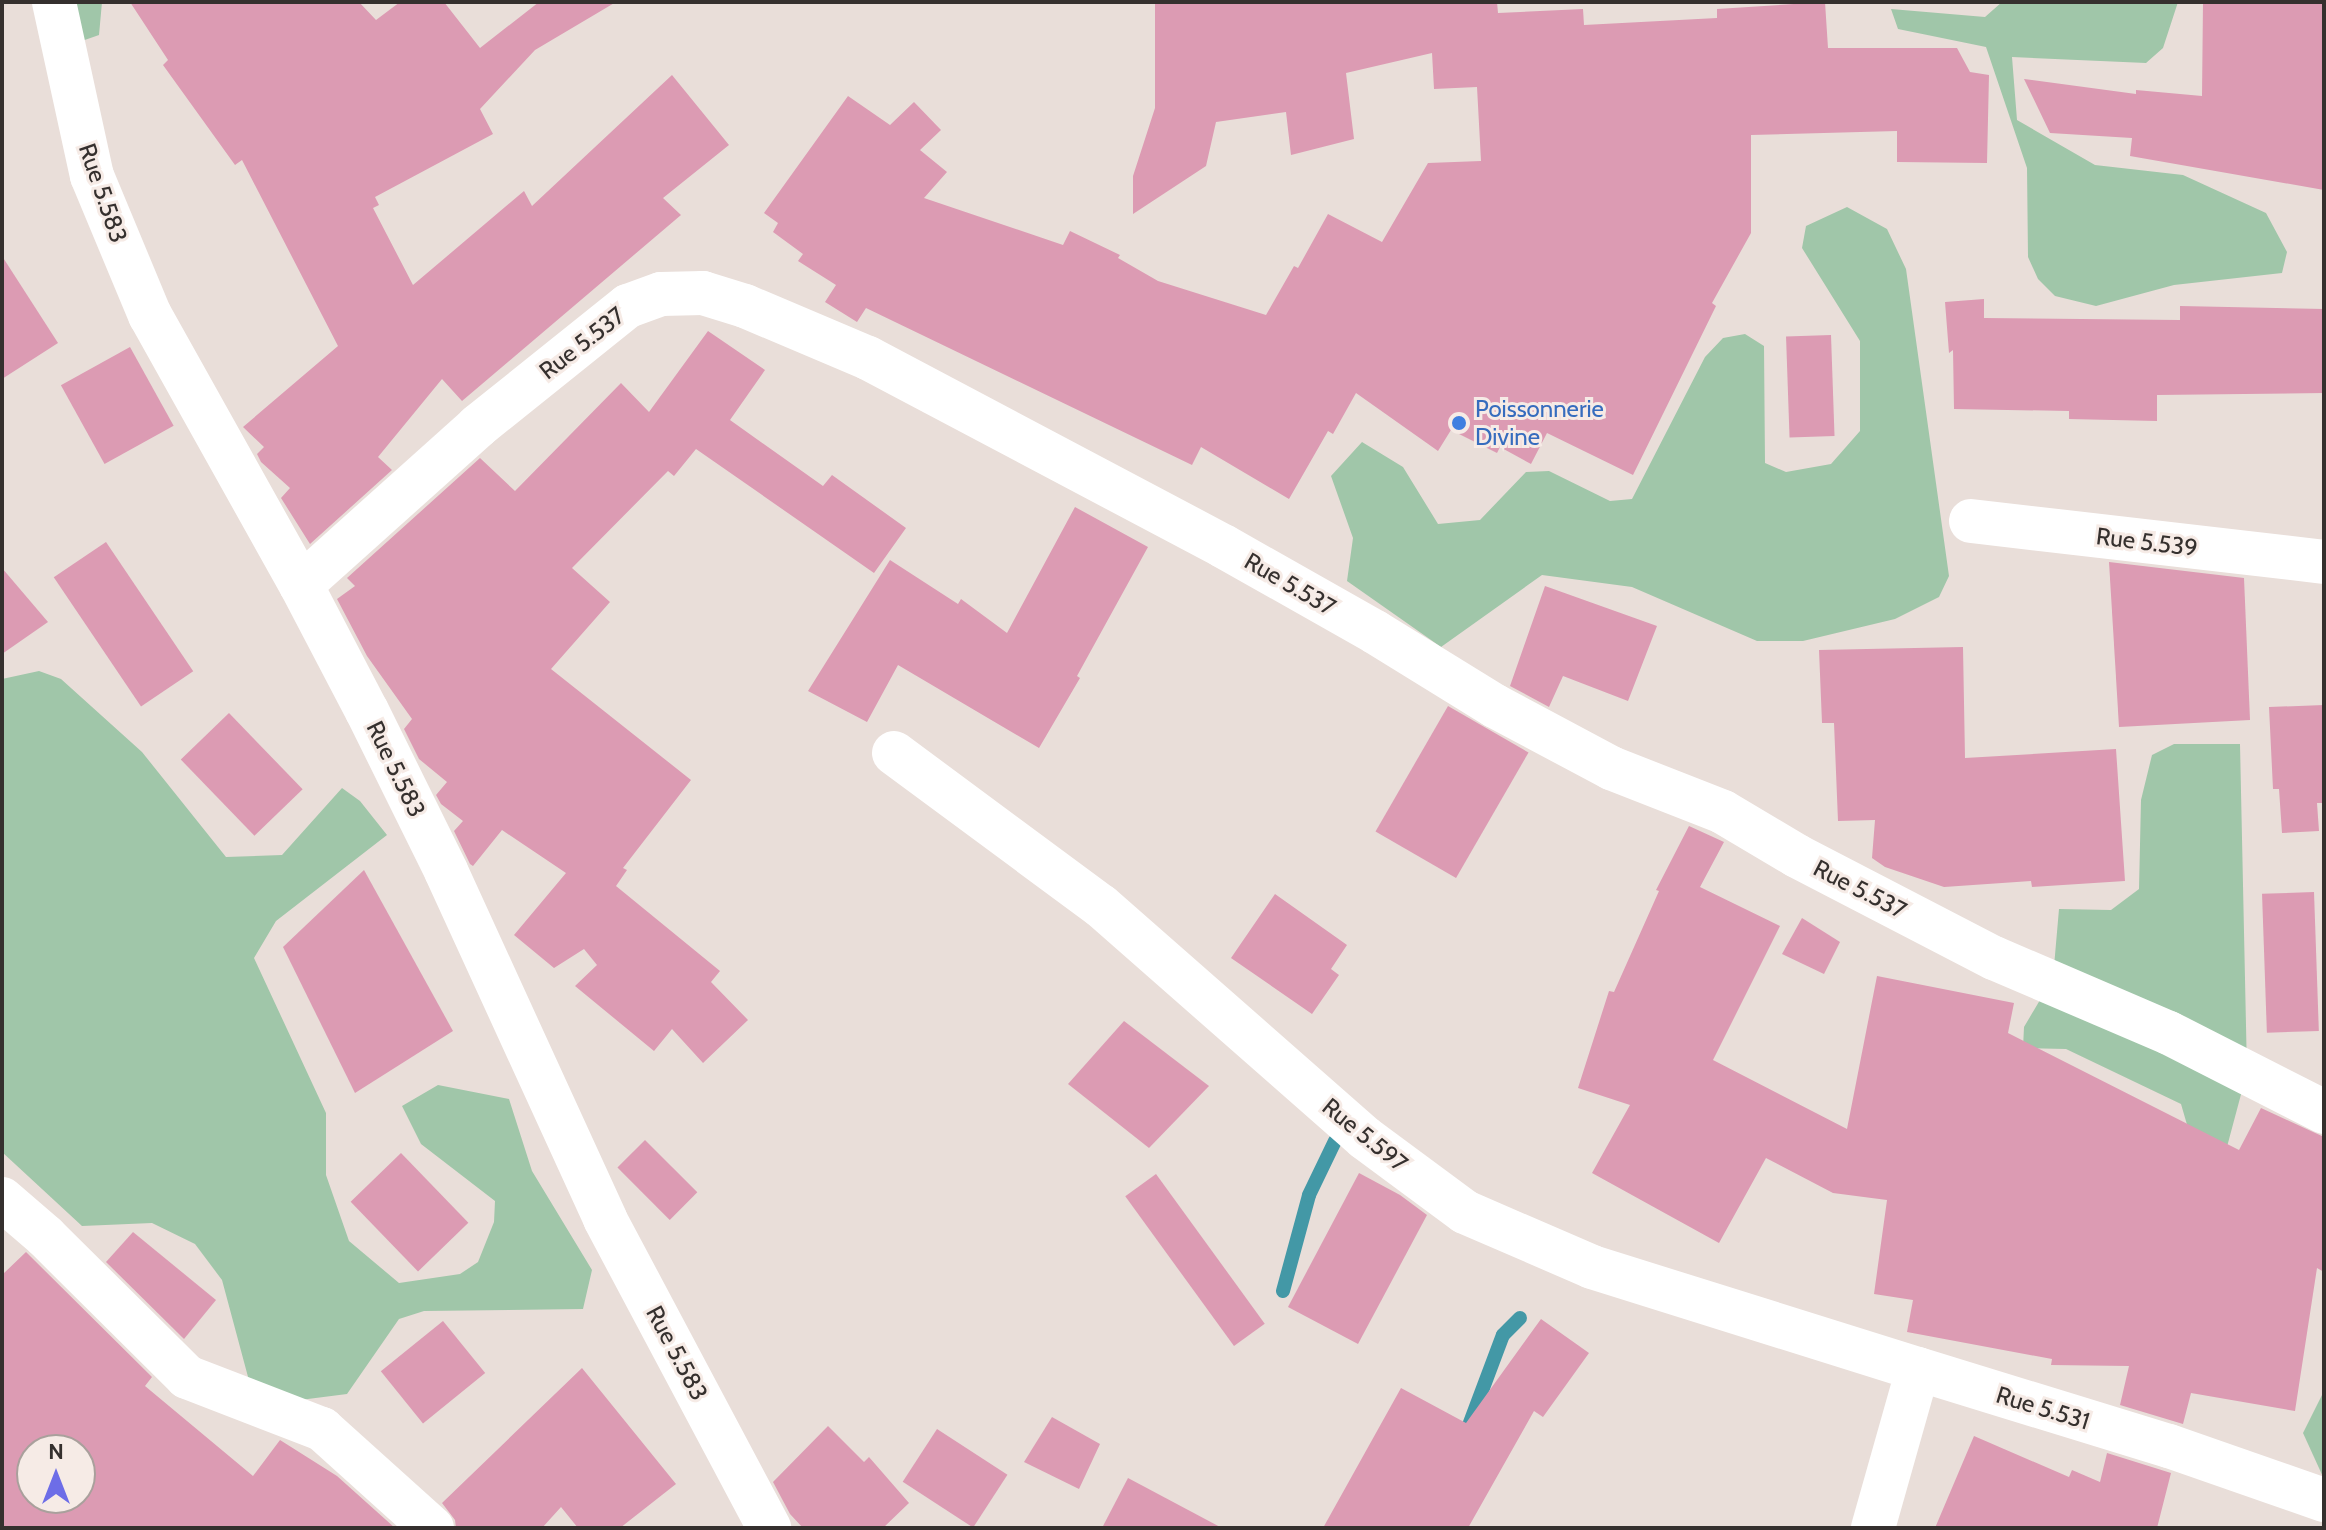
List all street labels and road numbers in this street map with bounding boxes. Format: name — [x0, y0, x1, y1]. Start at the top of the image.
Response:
street label: Rue 5.583 — [73, 140, 133, 246]
street label: Rue 5.537 — [534, 301, 630, 385]
street label: Rue 5.539 — [2095, 521, 2199, 563]
street label: Rue 5.537 — [1239, 546, 1341, 622]
street label: Rue 5.583 — [360, 716, 432, 822]
street label: Rue 5.537 — [1809, 853, 1911, 925]
street label: Rue 5.597 — [1317, 1092, 1413, 1178]
street label: Rue 5.583 — [640, 1301, 714, 1405]
street label: Rue 5.531 — [1993, 1380, 2093, 1436]

